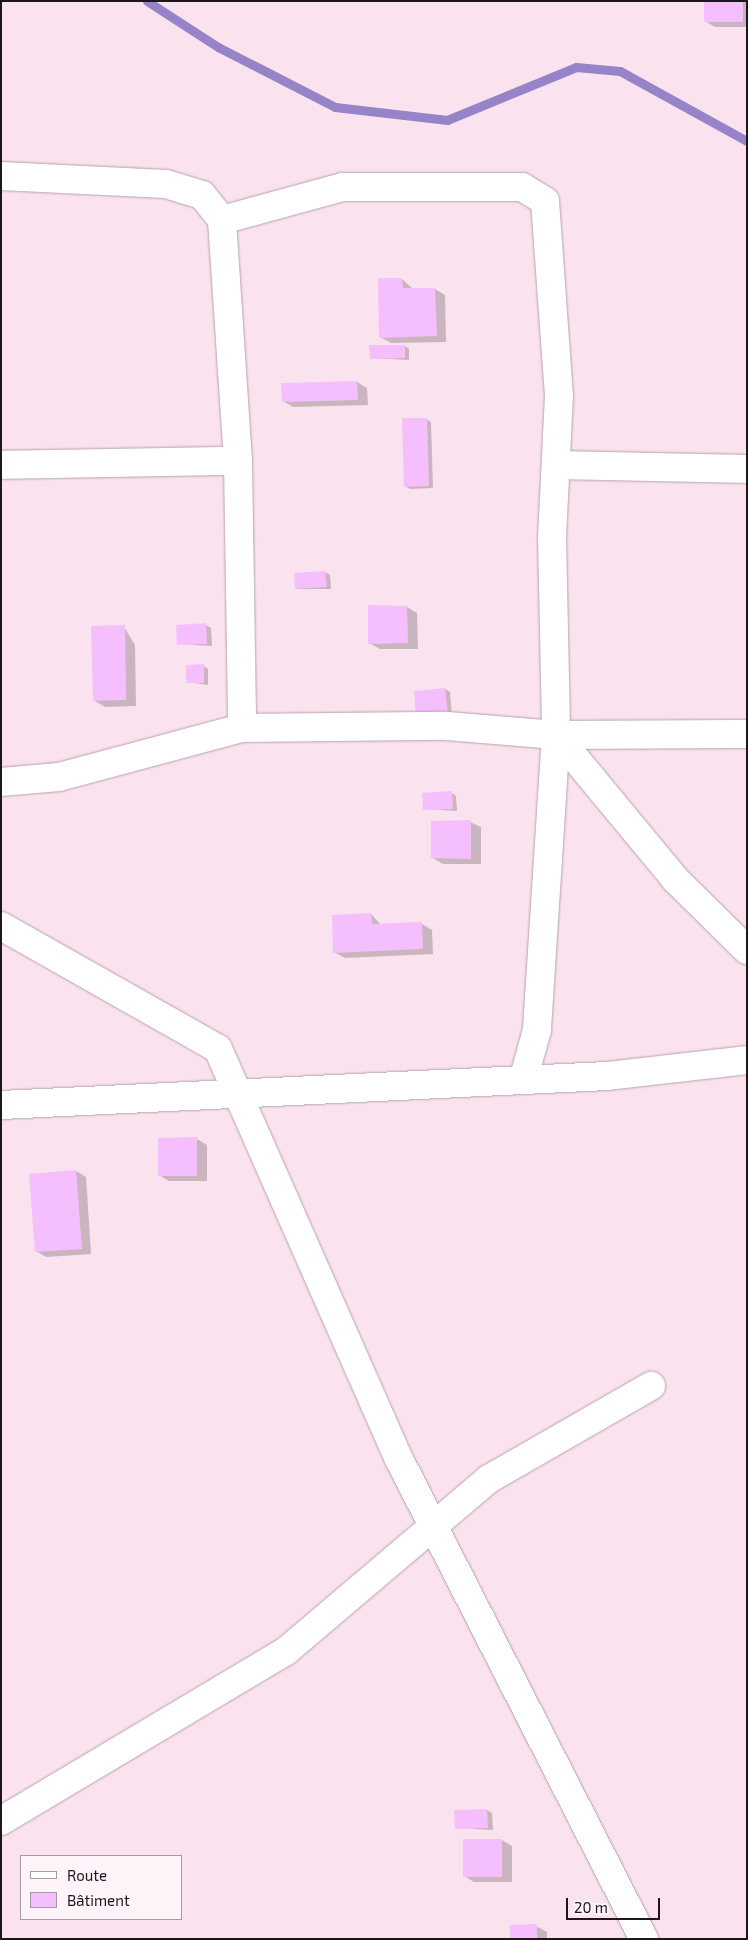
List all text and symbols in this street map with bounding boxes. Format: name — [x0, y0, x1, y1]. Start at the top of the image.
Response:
legend — [20, 1855, 182, 1920]
text: Route — [67, 1866, 107, 1884]
scale bar — [568, 1888, 662, 1920]
text: Bâtiment — [67, 1891, 130, 1909]
text: 20 m — [574, 1898, 608, 1916]

